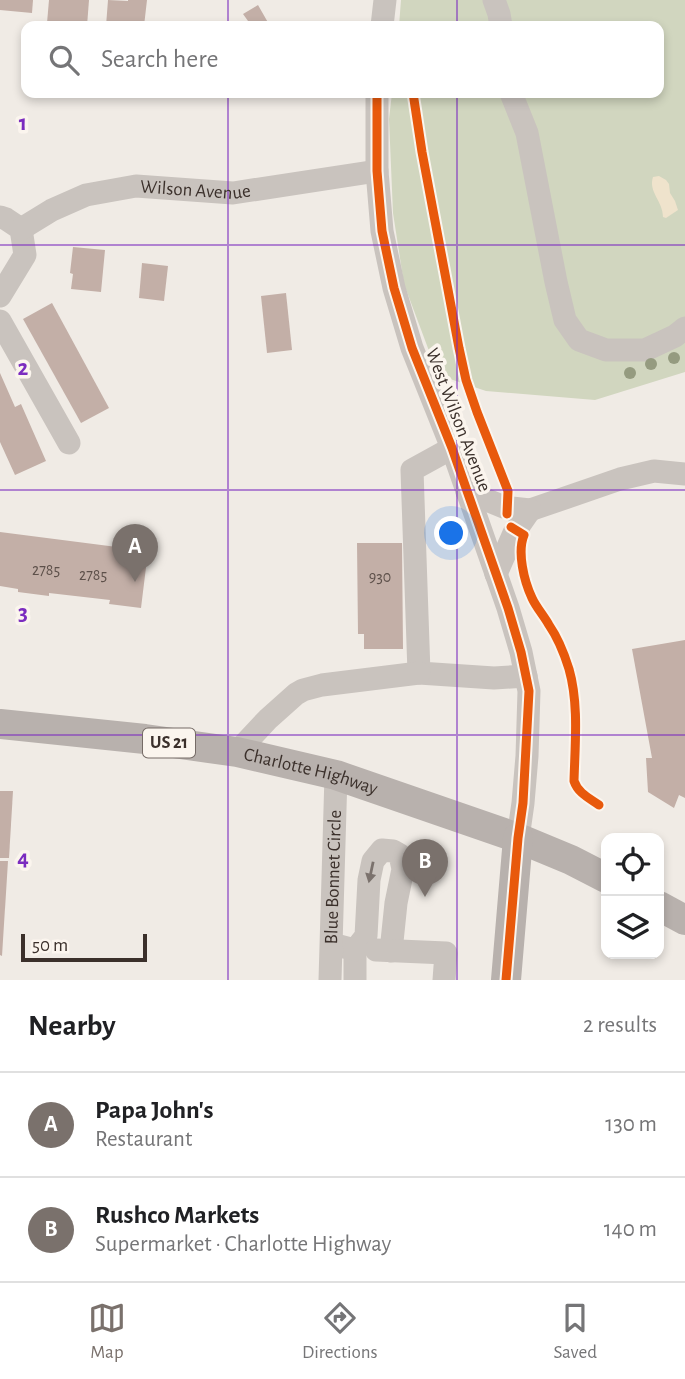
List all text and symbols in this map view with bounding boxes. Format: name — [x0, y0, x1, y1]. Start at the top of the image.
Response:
search box — [21, 21, 664, 98]
icon: search — [45, 41, 83, 79]
text: Search here — [101, 46, 219, 72]
text: 1 — [19, 112, 27, 135]
street label: Wilson Avenue — [140, 177, 252, 202]
street label: West Wilson Avenue — [422, 346, 494, 494]
text: 2 — [18, 357, 29, 380]
your location — [434, 516, 468, 550]
pin: A — [112, 524, 158, 582]
house number: 2785 — [32, 562, 60, 578]
house number: 2785 — [79, 567, 107, 583]
house number: 930 — [369, 569, 391, 585]
text: 3 — [18, 602, 28, 625]
road number: US 21 — [143, 728, 195, 758]
street label: Charlotte Highway — [242, 744, 380, 798]
street label: Blue Bonnet Circle — [322, 810, 344, 945]
map controls — [601, 833, 664, 959]
button: locate — [601, 833, 664, 896]
pin: B — [402, 839, 448, 897]
text: 4 — [17, 847, 29, 870]
one-way arrow — [366, 861, 377, 883]
button: layers — [601, 896, 664, 959]
scale bar — [21, 931, 147, 963]
text: 50 m — [32, 936, 68, 955]
text: Nearby — [28, 1011, 116, 1041]
text: 2 results — [583, 1014, 657, 1037]
text: Papa John's — [95, 1097, 214, 1123]
text: A — [44, 1113, 58, 1136]
text: 130 m — [605, 1113, 657, 1136]
text: Restaurant — [95, 1128, 192, 1151]
text: Rushco Markets — [95, 1202, 259, 1228]
text: B — [44, 1218, 58, 1241]
text: 140 m — [604, 1218, 657, 1241]
text: Supermarket · Charlotte Highway — [95, 1233, 391, 1256]
tab: Map — [88, 1299, 126, 1364]
tab: Directions — [302, 1299, 378, 1364]
tab: Saved — [554, 1299, 597, 1364]

